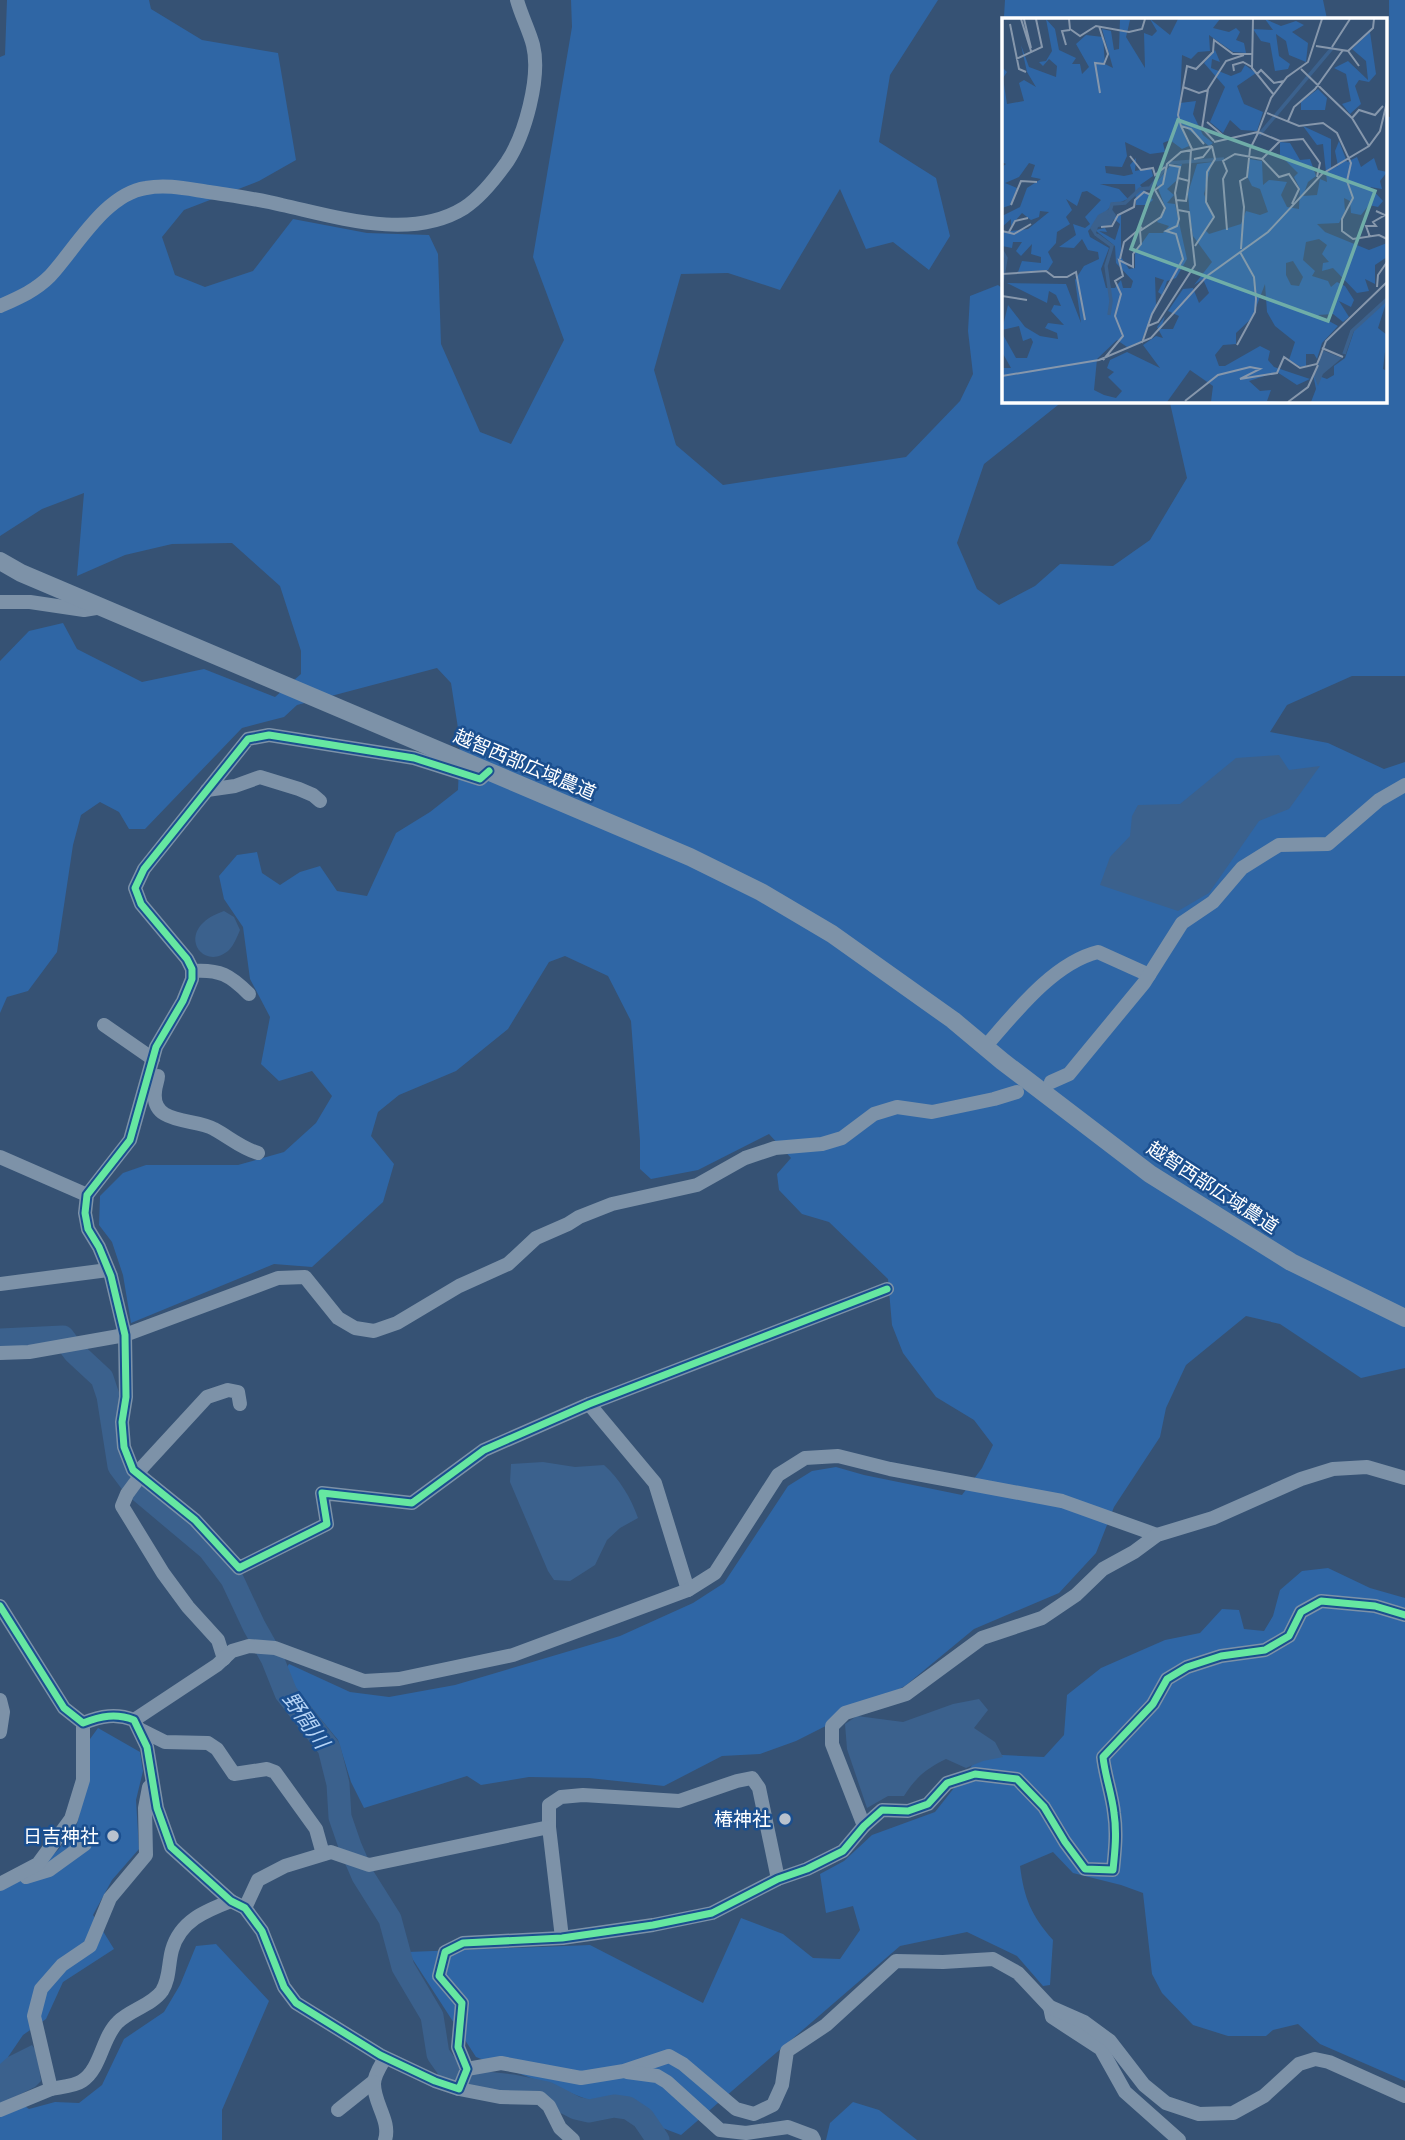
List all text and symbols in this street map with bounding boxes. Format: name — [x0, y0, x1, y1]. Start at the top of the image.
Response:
inset map — [1002, 18, 1388, 402]
street label: 越智西部広域農道 — [451, 724, 599, 804]
street label: 越智西部広域農道 — [1143, 1136, 1283, 1238]
water label: 野間川 — [278, 1687, 335, 1755]
place label: 椿神社 — [714, 1808, 771, 1830]
marker: 椿神社 — [777, 1811, 793, 1827]
place label: 日吉神社 — [23, 1825, 99, 1847]
marker: 日吉神社 — [105, 1828, 121, 1844]

